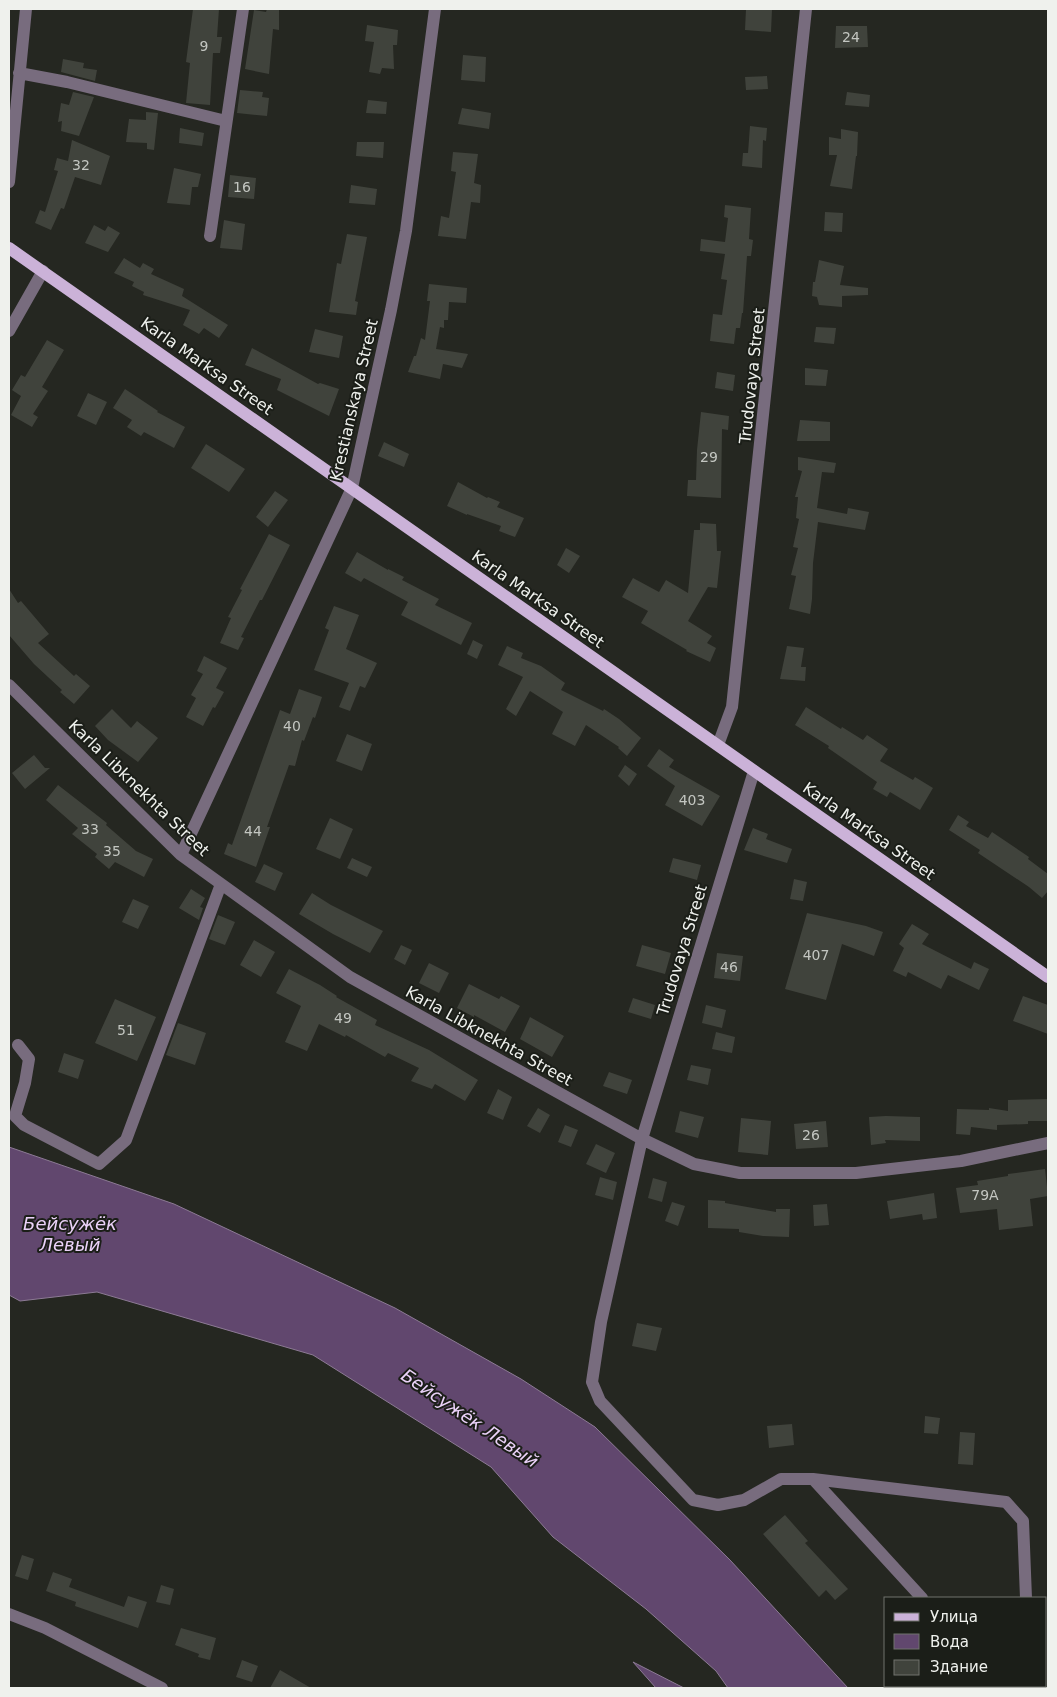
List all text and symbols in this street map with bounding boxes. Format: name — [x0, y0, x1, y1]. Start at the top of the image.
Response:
house number: 24 — [842, 29, 860, 45]
house number: 9 — [200, 38, 208, 54]
house number: 32 — [72, 157, 90, 173]
house number: 16 — [233, 179, 251, 195]
street label: Trudovaya Street — [735, 307, 769, 446]
street label: Karla Marksa Street — [137, 313, 277, 419]
street label: Krestianskaya Street — [326, 317, 382, 483]
house number: 29 — [700, 449, 718, 465]
street label: Karla Marksa Street — [468, 546, 608, 652]
street label: Karla Libknekhta Street — [65, 716, 213, 860]
house number: 40 — [283, 718, 301, 734]
street label: Karla Marksa Street — [799, 778, 939, 884]
house number: 403 — [679, 792, 705, 808]
house number: 33 — [81, 821, 99, 837]
house number: 44 — [244, 823, 262, 839]
house number: 35 — [103, 843, 121, 859]
street label: Trudovaya Street — [653, 882, 711, 1019]
house number: 407 — [803, 947, 829, 963]
house number: 46 — [720, 959, 738, 975]
street label: Karla Libknekhta Street — [402, 982, 576, 1090]
house number: 49 — [334, 1010, 352, 1026]
house number: 51 — [117, 1022, 135, 1038]
house number: 26 — [802, 1127, 820, 1143]
house number: 79А — [971, 1187, 999, 1203]
water label: Бейсужёк Левый — [23, 1213, 117, 1255]
water label: Бейсужёк Левый — [398, 1364, 543, 1472]
legend — [884, 1597, 1047, 1687]
text: Улица — [930, 1608, 978, 1626]
text: Вода — [930, 1633, 969, 1651]
text: Здание — [930, 1658, 988, 1676]

